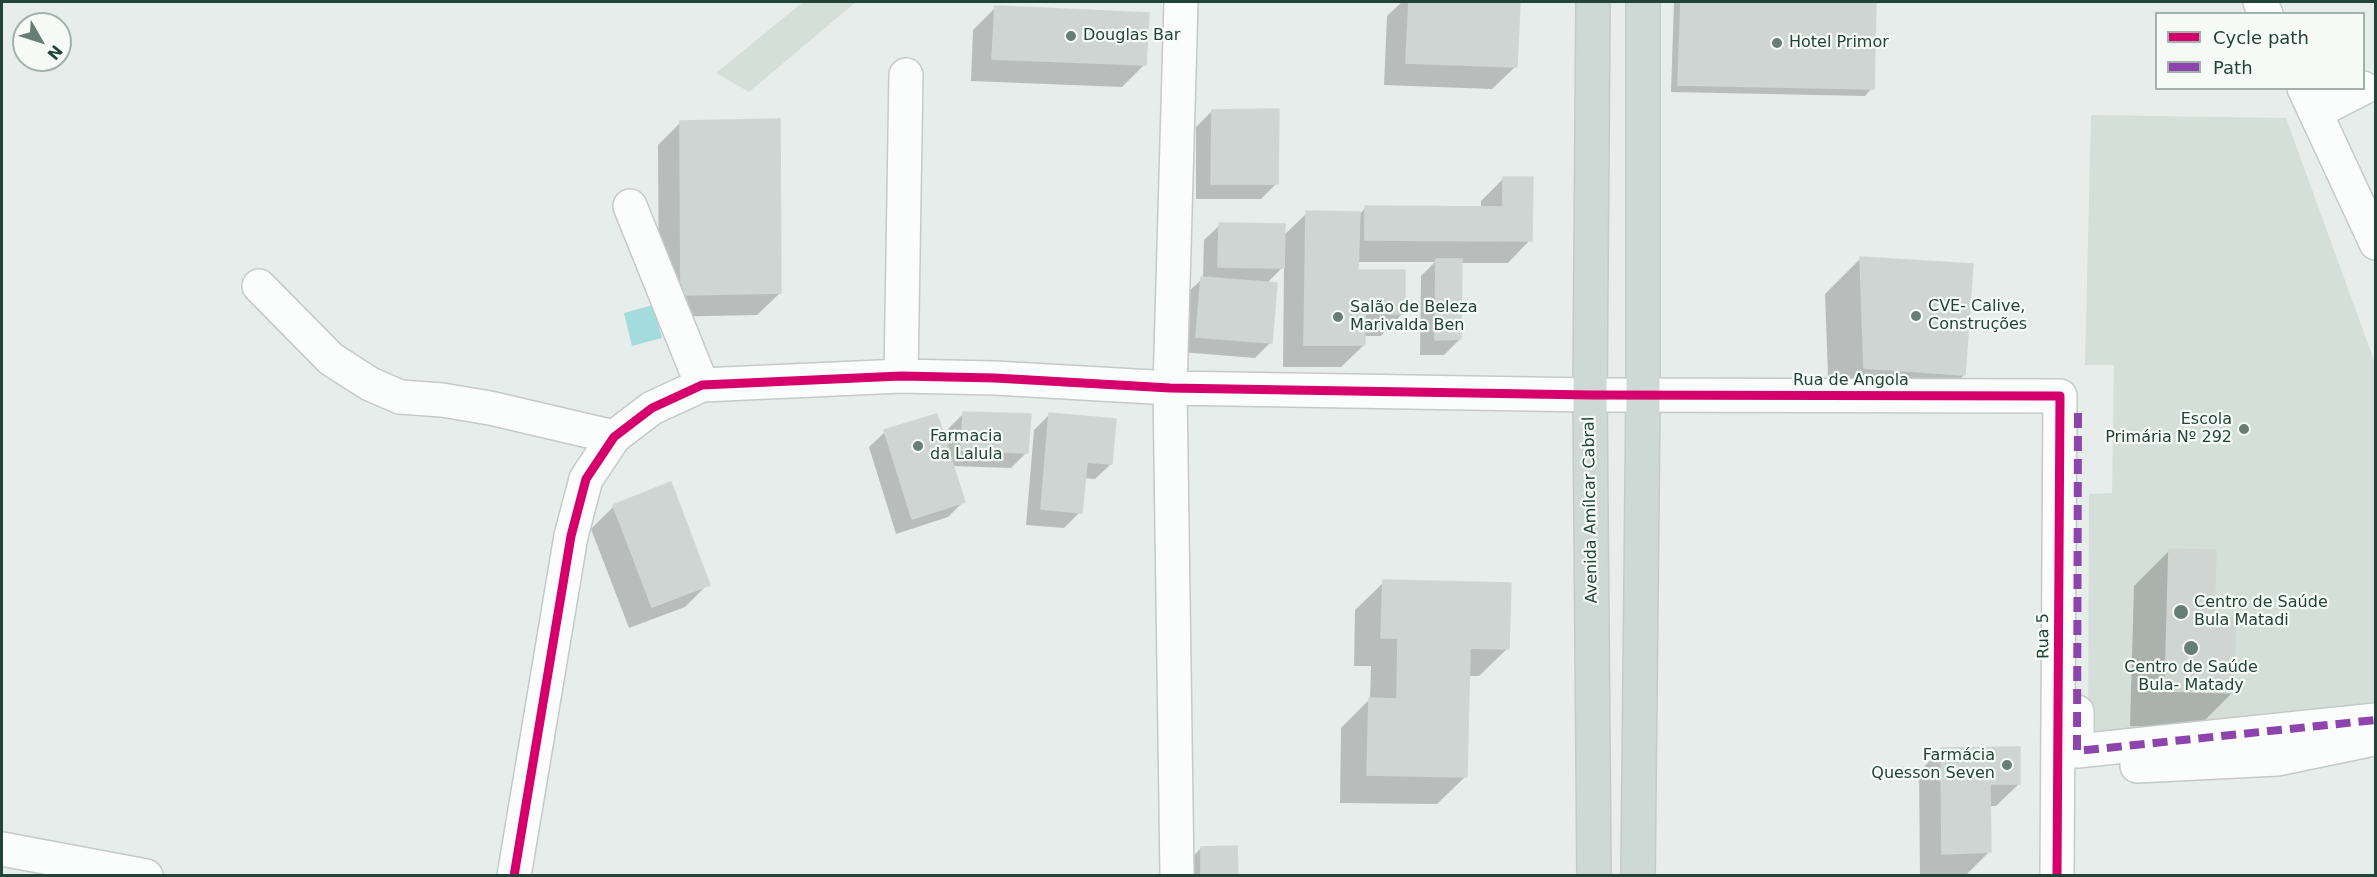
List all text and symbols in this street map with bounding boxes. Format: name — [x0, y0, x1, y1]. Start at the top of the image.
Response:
north arrow — [12, 12, 72, 72]
legend — [2155, 12, 2365, 90]
place label: Douglas Bar — [1083, 26, 1180, 46]
text: Cycle path — [2213, 27, 2309, 48]
marker: Douglas Bar — [1064, 29, 1078, 43]
place label: Hotel Primor — [1789, 33, 1889, 53]
marker: Hotel Primor — [1770, 36, 1784, 50]
text: N — [43, 41, 66, 64]
text: Path — [2213, 57, 2253, 78]
place label: CVE- Calive, Construções — [1928, 297, 2027, 335]
place label: Salão de Beleza Marivalda Ben — [1350, 298, 1477, 336]
marker: CVE- Calive, Construções — [1909, 309, 1923, 323]
marker: Salão de Beleza Marivalda Ben — [1331, 310, 1345, 324]
street label: Rua de Angola — [1793, 371, 1909, 391]
place label: Escola Primária Nº 292 — [2105, 410, 2232, 448]
street label: Avenida Amílcar Cabral — [1580, 417, 1602, 603]
marker: Escola Primária Nº 292 — [2237, 422, 2251, 436]
place label: Farmacia da Lalula — [930, 427, 1003, 465]
marker: Farmacia da Lalula — [911, 439, 925, 453]
place label: Centro de Saúde Bula Matadi — [2194, 593, 2328, 631]
marker: Centro de Saúde Bula Matadi — [2172, 603, 2190, 621]
street label: Rua 5 — [2034, 613, 2054, 659]
marker: Centro de Saúde Bula- Matady — [2182, 639, 2200, 657]
place label: Centro de Saúde Bula- Matady — [2124, 658, 2258, 696]
place label: Farmácia Quesson Seven — [1871, 746, 1995, 784]
marker: Farmácia Quesson Seven — [2000, 758, 2014, 772]

